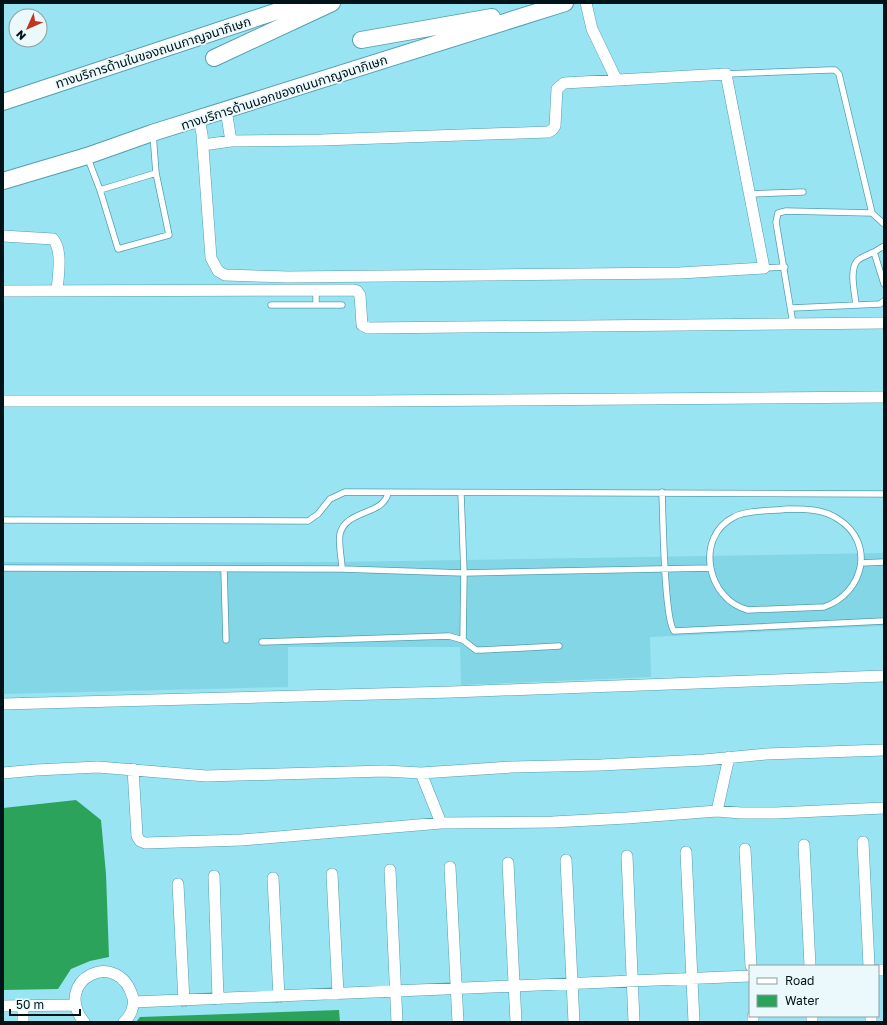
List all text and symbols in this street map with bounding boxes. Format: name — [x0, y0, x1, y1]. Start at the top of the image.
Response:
north arrow — [8, 8, 48, 48]
street label: ทางบริการด้านในของถนนกาญจนาภิเษก — [53, 13, 253, 91]
text: N — [13, 28, 28, 43]
street label: ทางบริการด้านนอกของถนนกาญจนาภิเษก — [179, 51, 389, 133]
legend — [749, 965, 879, 1017]
text: Road — [785, 973, 814, 988]
scale bar — [10, 991, 80, 1017]
text: Water — [785, 993, 819, 1008]
text: 50 m — [16, 997, 44, 1012]

